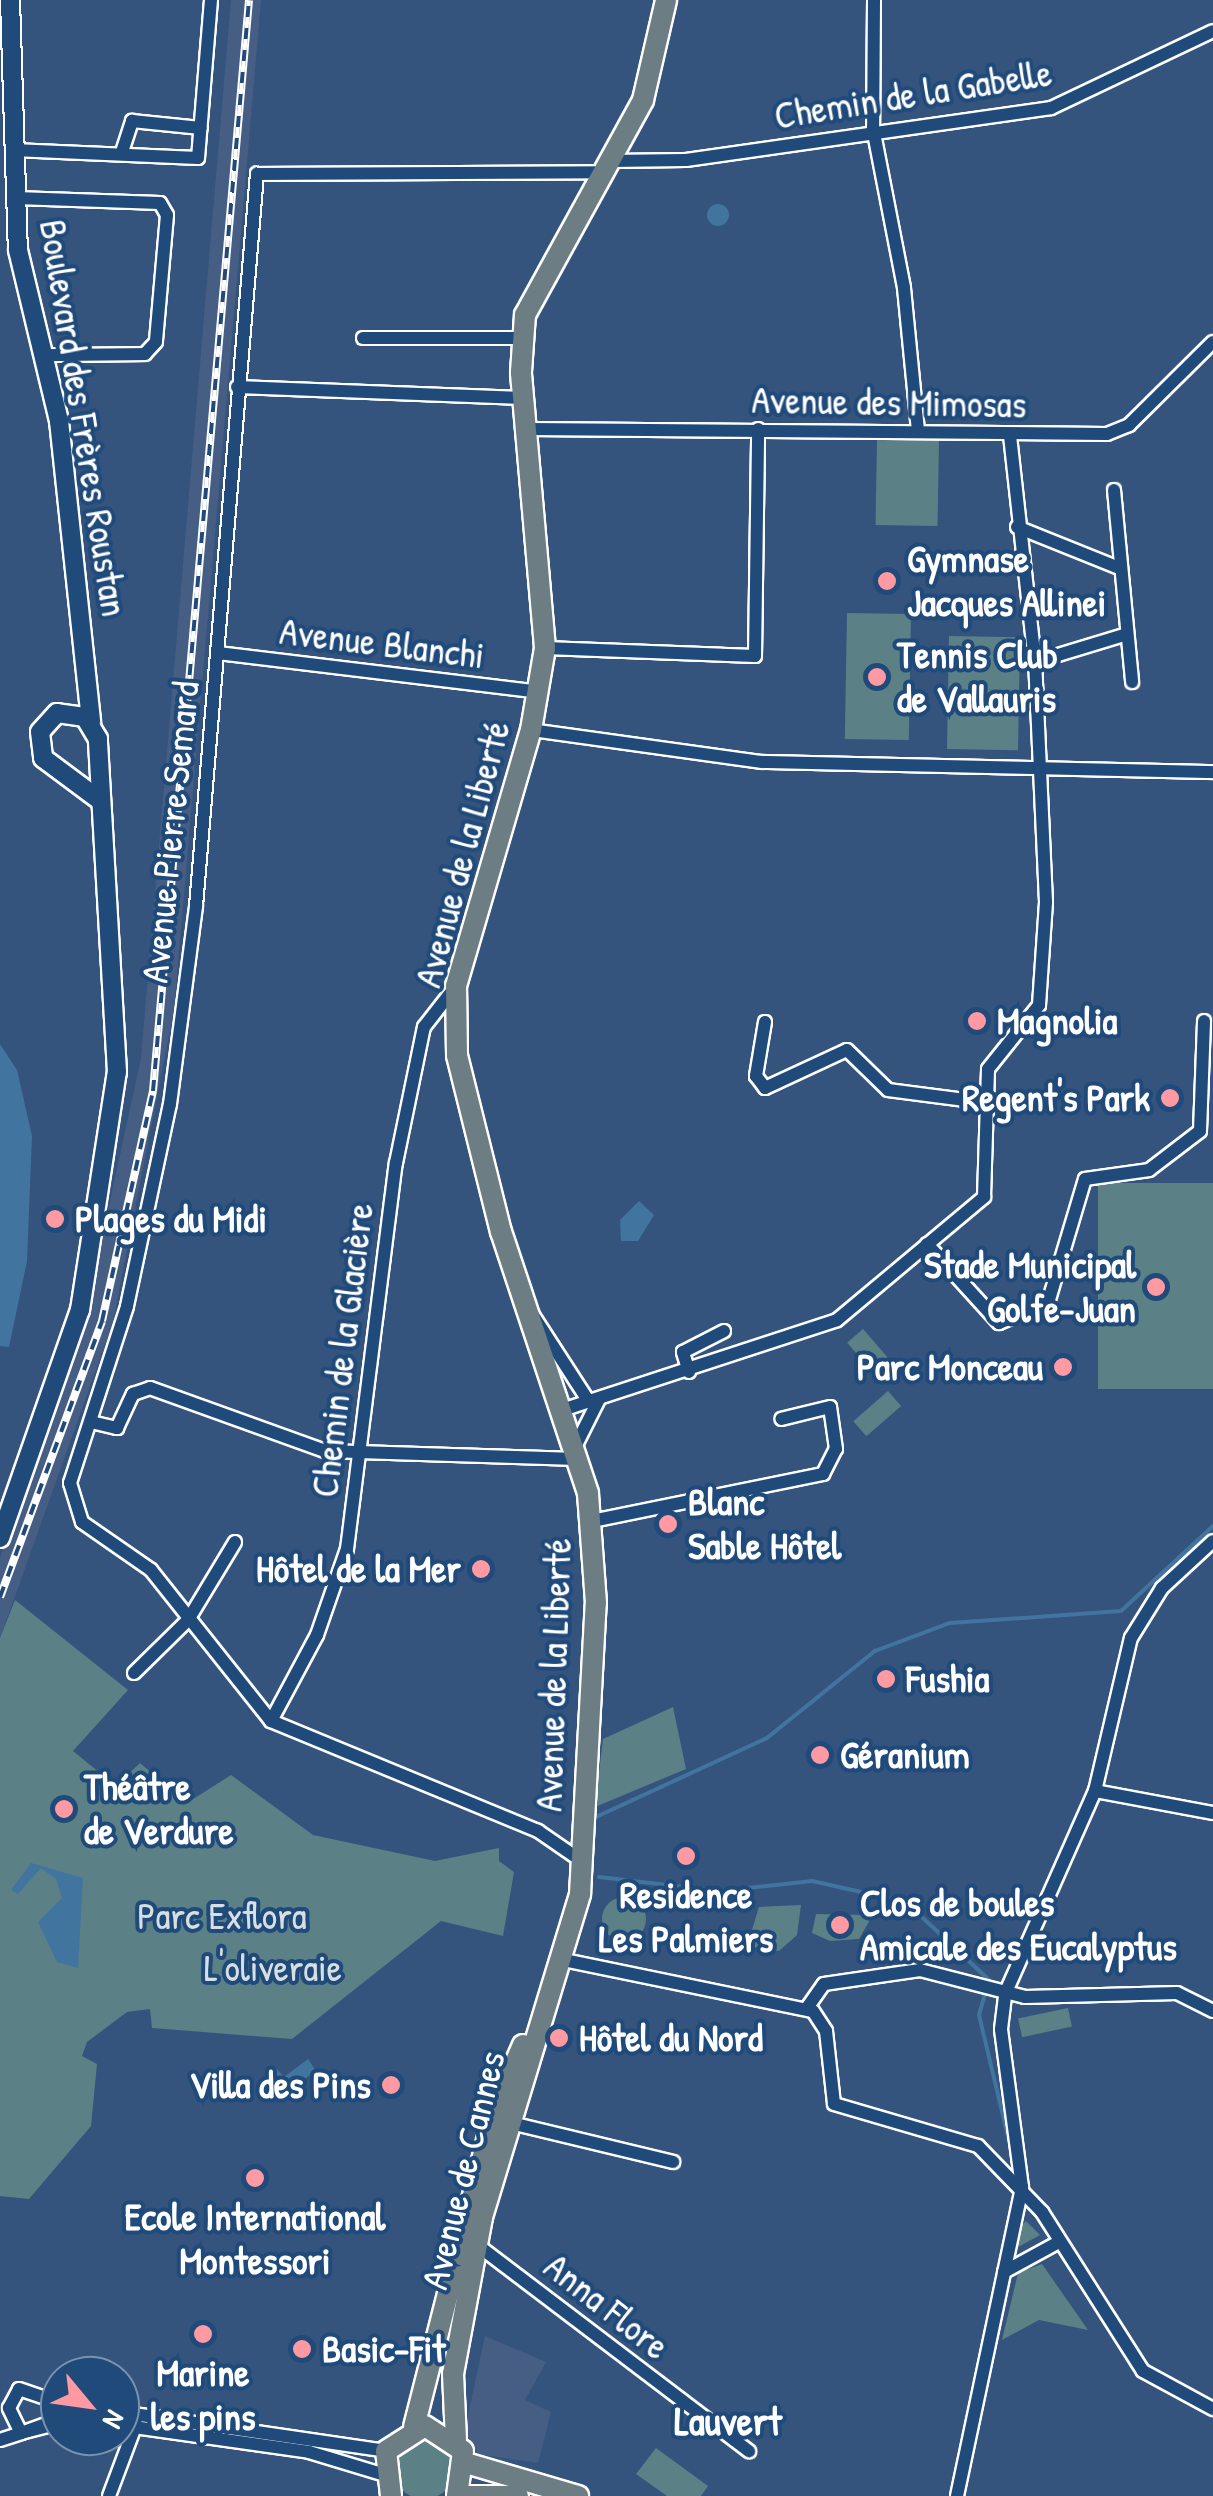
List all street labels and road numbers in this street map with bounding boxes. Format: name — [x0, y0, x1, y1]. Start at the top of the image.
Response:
street label: Chemin de la Gabelle — [771, 50, 1055, 138]
street label: Boulevard des Frères Roustan — [30, 216, 138, 620]
street label: Avenue des Mimosas — [751, 377, 1027, 427]
street label: Avenue Blanchi — [277, 608, 487, 678]
street label: Avenue Pierre Semard — [131, 679, 209, 985]
street label: Avenue de la Liberté — [405, 716, 519, 992]
street label: Chemin de la Glacière — [301, 1200, 383, 1500]
street label: Avenue de la Liberté — [525, 1537, 581, 1813]
street label: Avenue de Cannes — [411, 2046, 515, 2294]
street label: Anna Flore — [535, 2243, 679, 2369]

